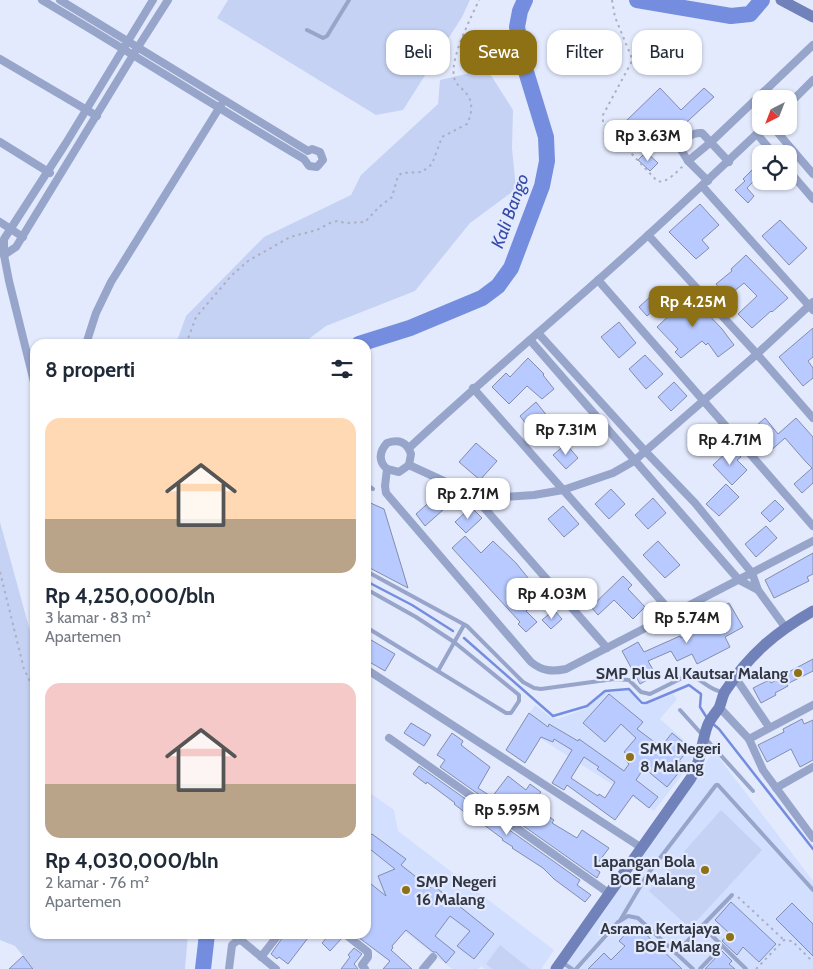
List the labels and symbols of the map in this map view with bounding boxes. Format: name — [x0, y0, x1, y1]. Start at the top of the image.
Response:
north arrow — [752, 90, 798, 135]
pin: Rp 3.63M — [596, 120, 700, 162]
water label: Kali Bango — [486, 171, 534, 251]
pin: Rp 4.25M — [641, 286, 745, 328]
pin: Rp 7.31M — [514, 414, 618, 456]
pin: Rp 4.71M — [678, 424, 782, 466]
pin: Rp 2.71M — [416, 478, 520, 520]
pin: Rp 4.03M — [500, 578, 604, 620]
pin: Rp 5.74M — [635, 602, 739, 644]
place label: SMP Plus Al Kautsar Malang — [596, 664, 788, 683]
marker: SMP Plus Al Kautsar Malang — [792, 667, 804, 679]
place label: SMK Negeri 8 Malang — [640, 739, 721, 776]
marker: SMK Negeri 8 Malang — [624, 751, 636, 763]
pin: Rp 5.95M — [455, 794, 559, 836]
place label: Lapangan Bola BOE Malang — [593, 852, 695, 889]
marker: Lapangan Bola BOE Malang — [699, 864, 711, 876]
place label: SMP Negeri 16 Malang — [416, 872, 496, 909]
marker: SMP Negeri 16 Malang — [400, 884, 412, 896]
place label: Asrama Kertajaya BOE Malang — [600, 919, 720, 956]
marker: Asrama Kertajaya BOE Malang — [724, 931, 736, 943]

